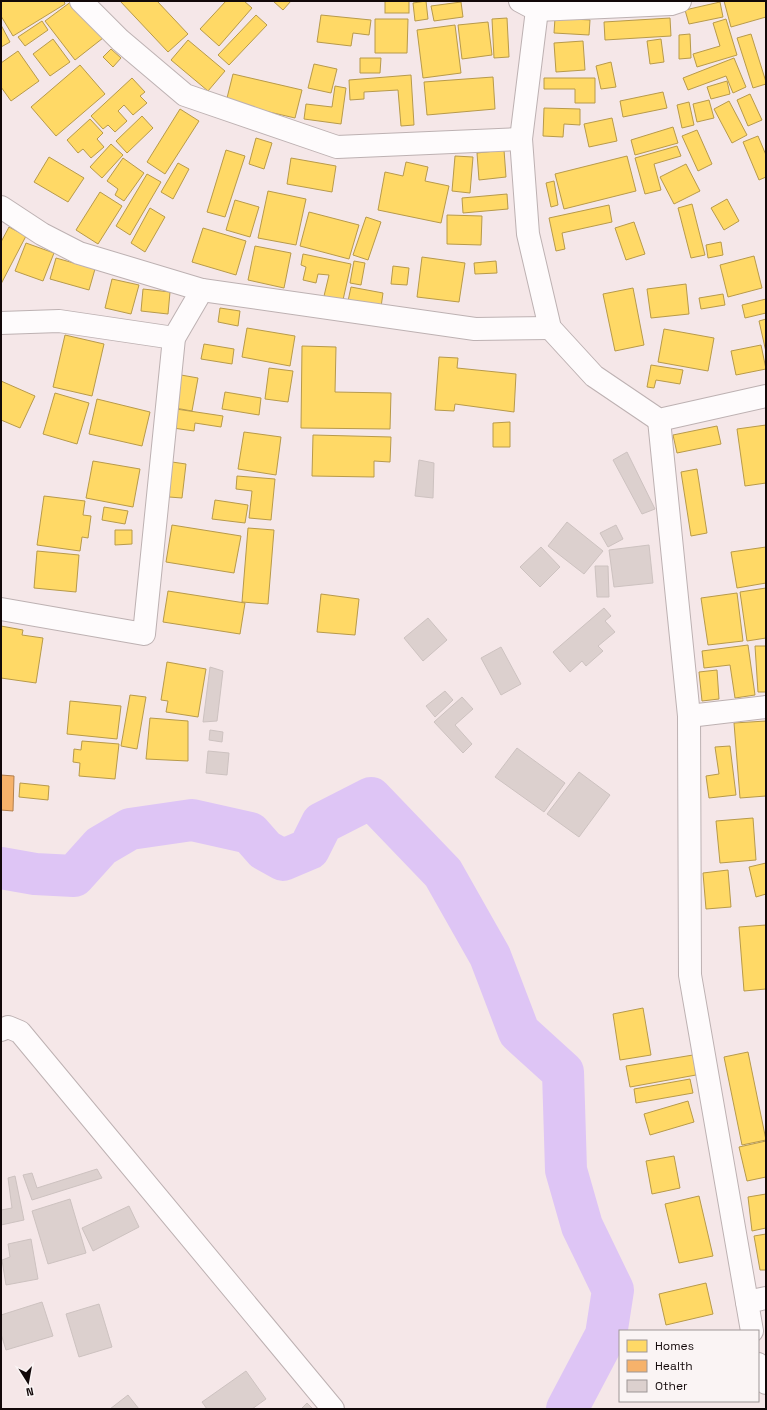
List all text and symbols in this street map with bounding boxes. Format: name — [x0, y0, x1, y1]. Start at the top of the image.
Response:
legend — [619, 1330, 759, 1402]
text: Homes — [655, 1338, 694, 1354]
text: Health — [655, 1358, 693, 1374]
north arrow — [8, 1362, 48, 1402]
text: Other — [655, 1378, 688, 1394]
text: N — [25, 1384, 35, 1399]

